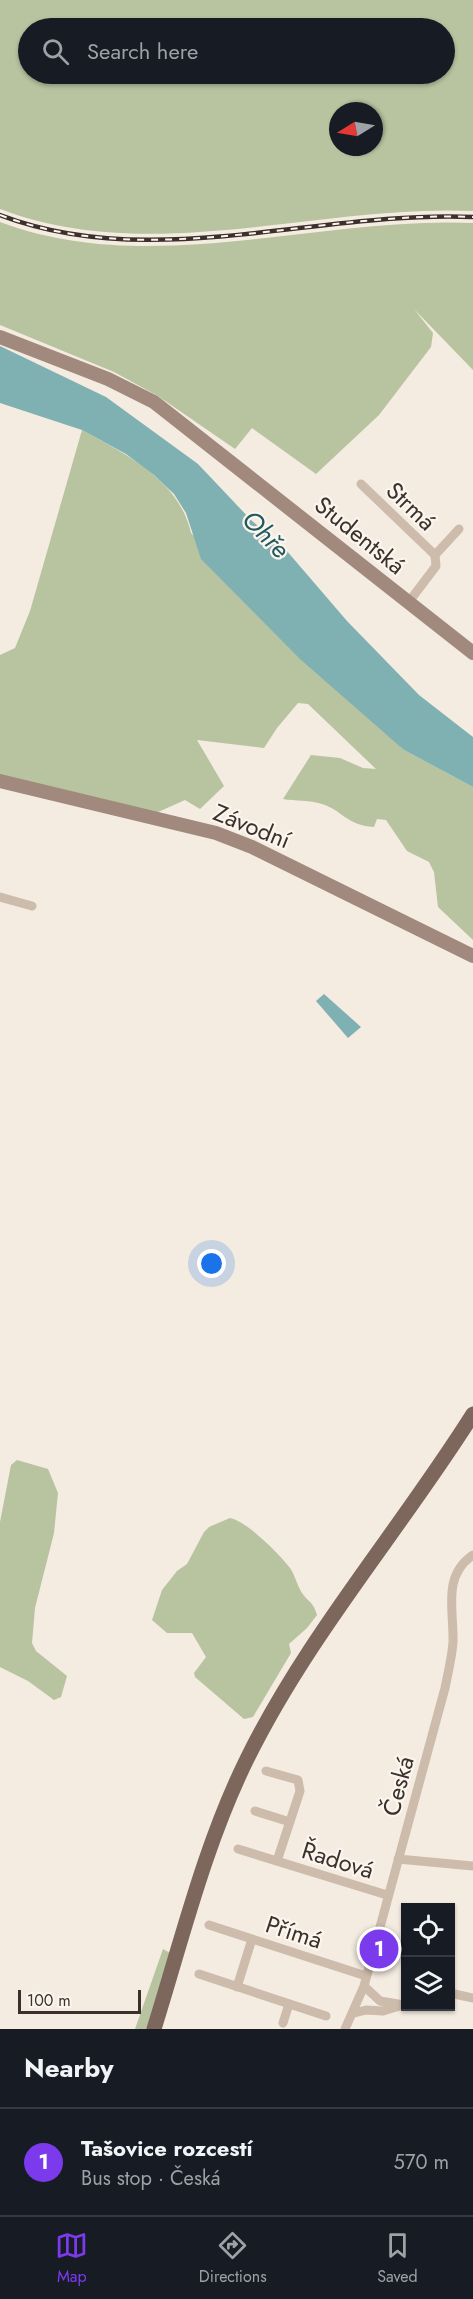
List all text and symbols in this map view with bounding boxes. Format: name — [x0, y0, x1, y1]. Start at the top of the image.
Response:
search box — [18, 18, 455, 84]
icon: search — [39, 35, 72, 68]
text: Search here — [87, 35, 198, 67]
north arrow — [329, 102, 383, 156]
street label: Strmá — [378, 473, 444, 539]
street label: Studentská — [307, 487, 413, 583]
water label: Ohře — [233, 501, 299, 567]
street label: Závodní — [208, 795, 297, 858]
your location — [197, 1249, 226, 1278]
street label: Česká — [373, 1752, 423, 1820]
street label: Řadová — [298, 1833, 378, 1887]
map controls — [401, 1903, 455, 2011]
button: locate — [401, 1903, 455, 1957]
street label: Přímá — [261, 1906, 327, 1958]
pin: 1 — [360, 1926, 398, 1972]
button: layers — [401, 1957, 455, 2011]
scale bar — [18, 1987, 141, 2014]
text: 100 m — [27, 1989, 71, 2012]
text: Nearby — [24, 2049, 113, 2087]
text: Tašovice rozcestí — [81, 2132, 253, 2164]
text: 1 — [38, 2148, 49, 2177]
text: 570 m — [394, 2148, 449, 2177]
text: Bus stop · Česká — [81, 2164, 220, 2193]
tab: Map — [55, 2229, 88, 2288]
tab: Directions — [199, 2229, 267, 2288]
tab: Saved — [377, 2229, 418, 2288]

